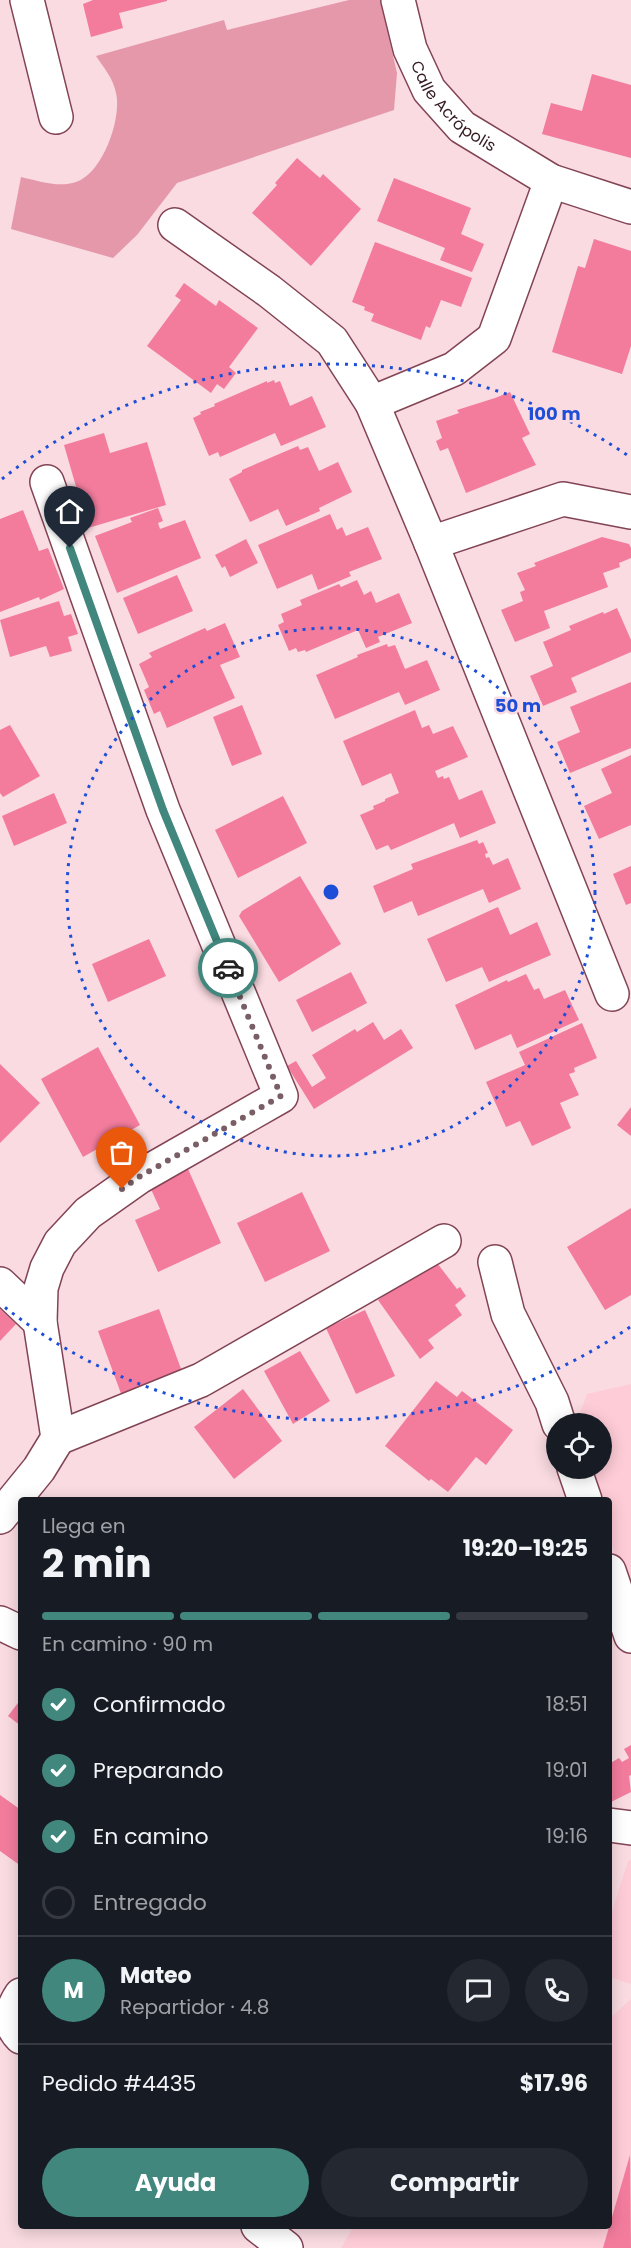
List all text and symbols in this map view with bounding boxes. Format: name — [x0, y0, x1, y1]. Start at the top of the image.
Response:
street label: Calle Acrópolis — [405, 57, 501, 157]
text: 100 m — [527, 401, 581, 426]
pin — [44, 486, 95, 548]
icon: home — [53, 495, 86, 528]
text: 50 m — [495, 693, 541, 718]
centre of rings — [321, 882, 341, 902]
courier — [198, 938, 258, 998]
icon: car — [212, 952, 245, 985]
pin — [96, 1127, 147, 1189]
icon: bag — [105, 1136, 138, 1169]
map controls — [546, 1413, 612, 1479]
button: locate — [546, 1413, 612, 1479]
text: Llega en — [42, 1512, 126, 1540]
text: 19:20–19:25 — [463, 1533, 588, 1564]
text: 2 min — [42, 1536, 152, 1591]
text: En camino · 90 m — [42, 1630, 213, 1658]
icon: check — [42, 1688, 75, 1721]
text: Confirmado — [93, 1689, 226, 1720]
text: 18:51 — [546, 1690, 588, 1718]
icon: check — [42, 1754, 75, 1787]
text: Preparando — [93, 1755, 223, 1786]
text: 19:01 — [546, 1756, 588, 1784]
icon: check — [42, 1820, 75, 1853]
text: En camino — [93, 1821, 209, 1852]
text: 19:16 — [546, 1822, 588, 1850]
text: Entregado — [93, 1887, 207, 1918]
button: chat — [447, 1959, 510, 2022]
button: phone — [525, 1959, 588, 2022]
text: Mateo — [120, 1960, 192, 1991]
text: M — [63, 1975, 84, 2006]
text: Repartidor · 4.8 — [120, 1993, 269, 2021]
text: Pedido #4435 — [42, 2068, 196, 2099]
text: $17.96 — [520, 2068, 588, 2099]
button: Ayuda — [42, 2148, 309, 2217]
button: Compartir — [321, 2148, 588, 2217]

